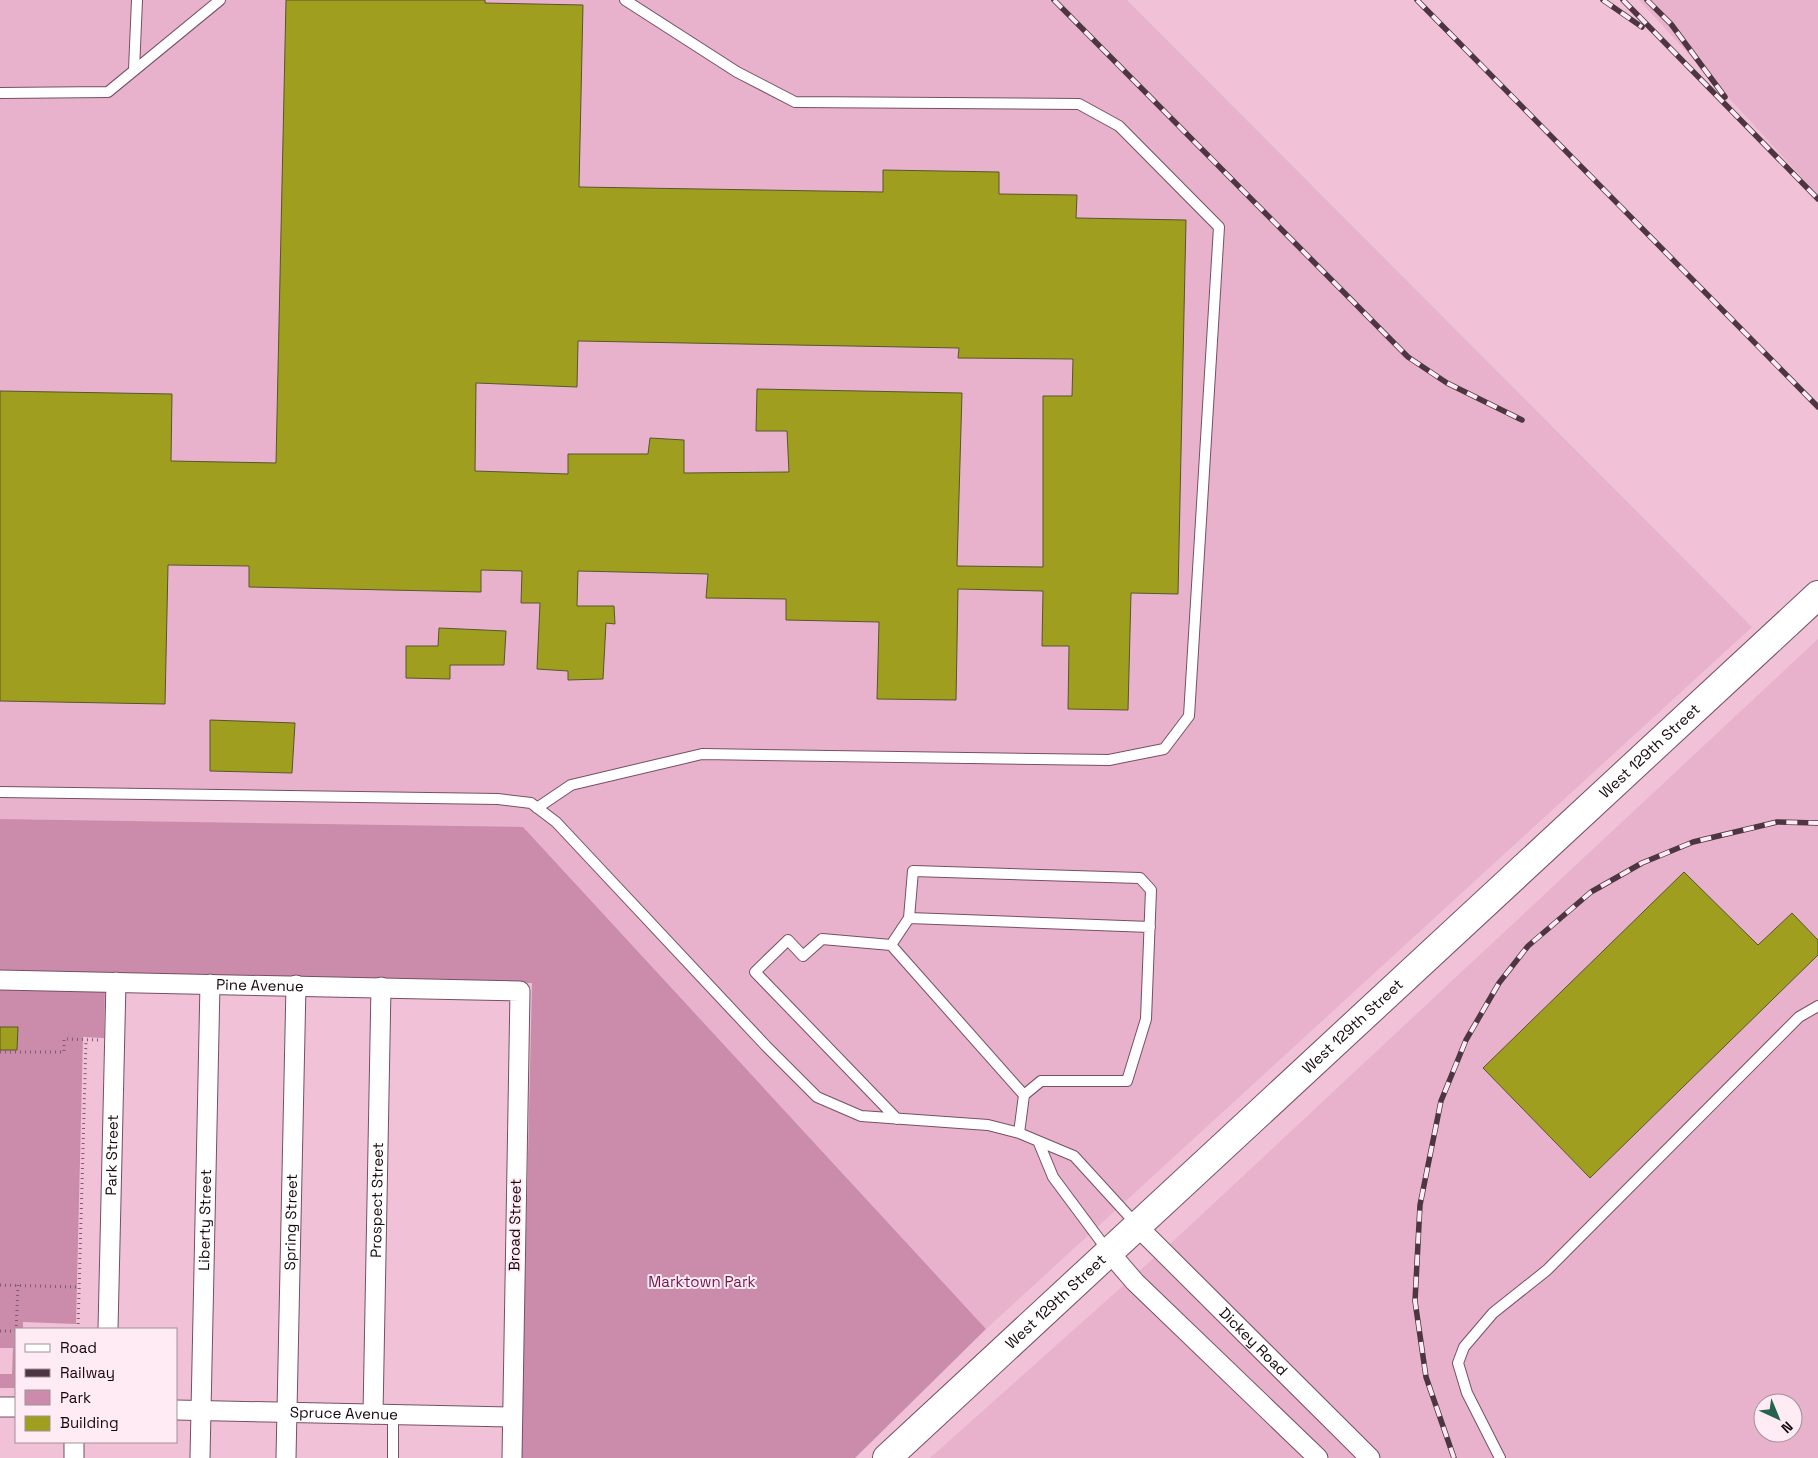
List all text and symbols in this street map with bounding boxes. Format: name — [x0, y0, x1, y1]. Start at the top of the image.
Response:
street label: West 129th Street — [1595, 699, 1704, 802]
street label: Pine Avenue — [216, 975, 304, 995]
street label: West 129th Street — [1298, 975, 1407, 1077]
street label: Park Street — [101, 1114, 122, 1196]
street label: Prospect Street — [366, 1142, 387, 1258]
street label: Liberty Street — [194, 1169, 215, 1271]
street label: Spring Street — [280, 1173, 301, 1271]
street label: Broad Street — [504, 1179, 525, 1271]
street label: West 129th Street — [1001, 1250, 1110, 1353]
park label: Marktown Park — [648, 1272, 756, 1291]
street label: Dickey Road — [1215, 1303, 1292, 1380]
legend — [15, 1328, 178, 1443]
text: Road — [60, 1338, 97, 1357]
text: Railway — [60, 1363, 115, 1382]
text: Park — [60, 1388, 91, 1407]
north arrow — [1753, 1393, 1803, 1443]
street label: Spruce Avenue — [290, 1402, 398, 1424]
text: Building — [60, 1413, 119, 1432]
text: N — [1777, 1418, 1797, 1437]

